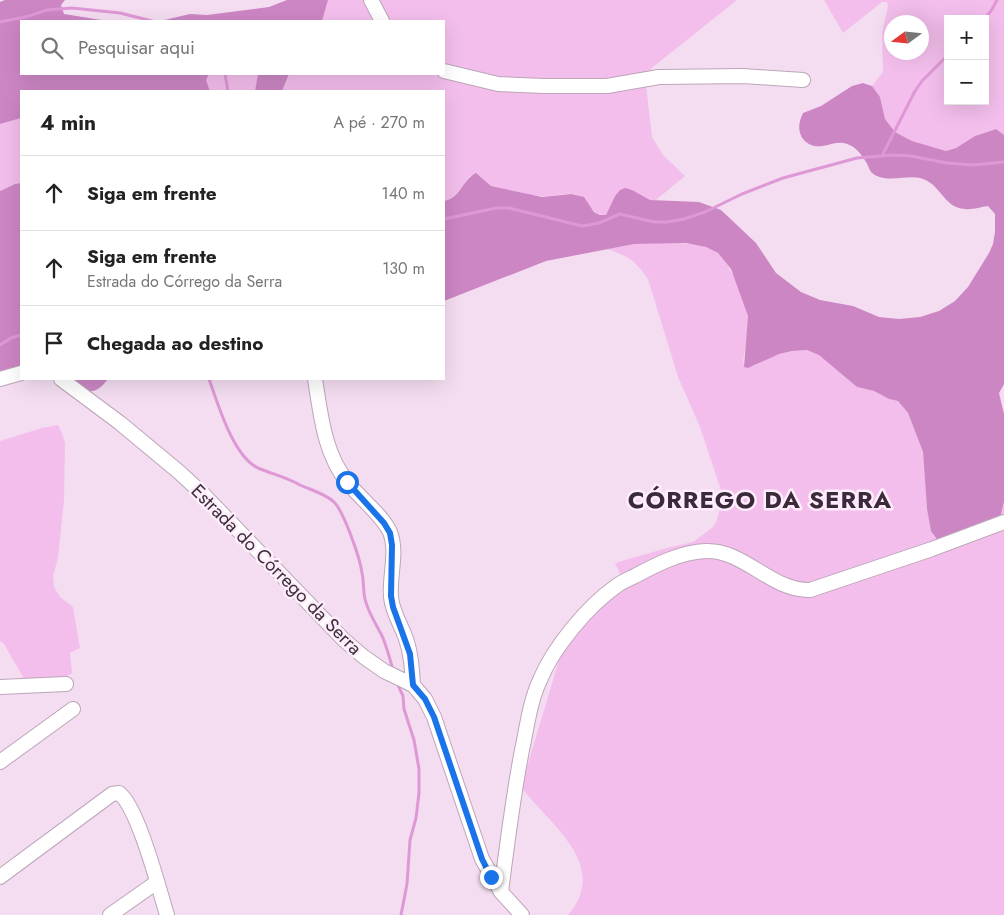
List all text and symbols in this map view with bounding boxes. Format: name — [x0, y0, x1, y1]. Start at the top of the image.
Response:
north arrow — [884, 15, 929, 60]
map controls — [944, 15, 989, 105]
button: + — [944, 15, 989, 60]
search box — [20, 20, 445, 75]
icon: search — [38, 34, 66, 62]
text: Pesquisar aqui — [78, 34, 195, 61]
button: − — [944, 60, 989, 105]
text: 4 min — [40, 108, 96, 138]
text: A pé · 270 m — [333, 111, 425, 134]
icon: ahead — [40, 179, 68, 207]
text: Siga em frente — [87, 180, 217, 207]
text: 140 m — [382, 182, 425, 205]
text: Siga em frente — [87, 243, 217, 270]
icon: ahead — [40, 254, 68, 282]
text: 130 m — [382, 257, 425, 280]
text: Estrada do Córrego da Serra — [87, 270, 282, 293]
icon: arrive — [40, 329, 68, 357]
text: Chegada ao destino — [87, 330, 263, 357]
route start — [336, 471, 359, 494]
street label: Estrada do Córrego da Serra — [185, 478, 368, 661]
district label: CÓRREGO DA SERRA — [628, 482, 892, 517]
route end — [480, 866, 503, 889]

